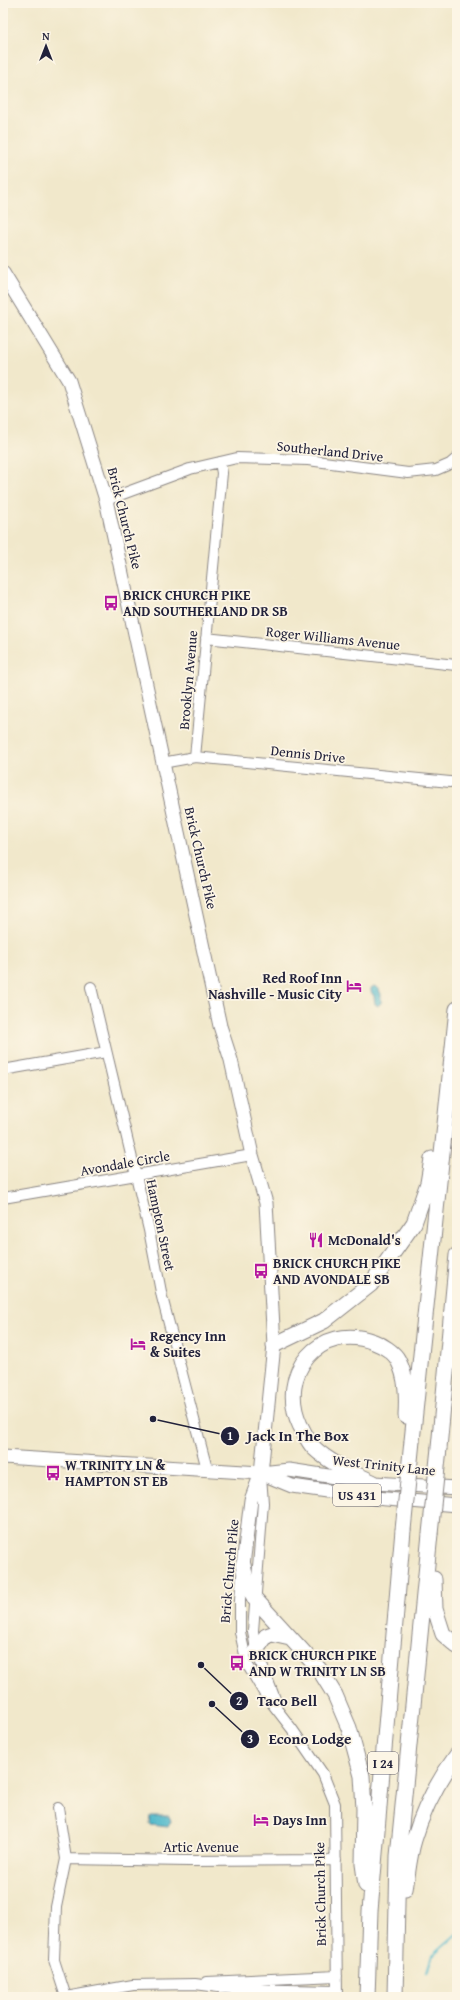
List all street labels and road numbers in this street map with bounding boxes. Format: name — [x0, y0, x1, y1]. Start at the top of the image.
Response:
street label: Southerland Drive — [276, 435, 385, 467]
street label: Brick Church Pike — [103, 465, 147, 571]
street label: Roger Williams Avenue — [265, 621, 402, 655]
street label: Brooklyn Avenue — [174, 629, 202, 731]
street label: Dennis Drive — [270, 740, 347, 768]
street label: Brick Church Pike — [180, 805, 223, 911]
street label: Avondale Circle — [79, 1145, 172, 1181]
street label: Hampton Street — [142, 1177, 180, 1273]
street label: West Trinity Lane — [331, 1450, 437, 1480]
road number: US 431 — [333, 1484, 381, 1506]
street label: Brick Church Pike — [214, 1518, 244, 1624]
road number: I 24 — [368, 1752, 398, 1774]
street label: Artic Avenue — [163, 1837, 239, 1857]
street label: Brick Church Pike — [309, 1841, 331, 1946]

